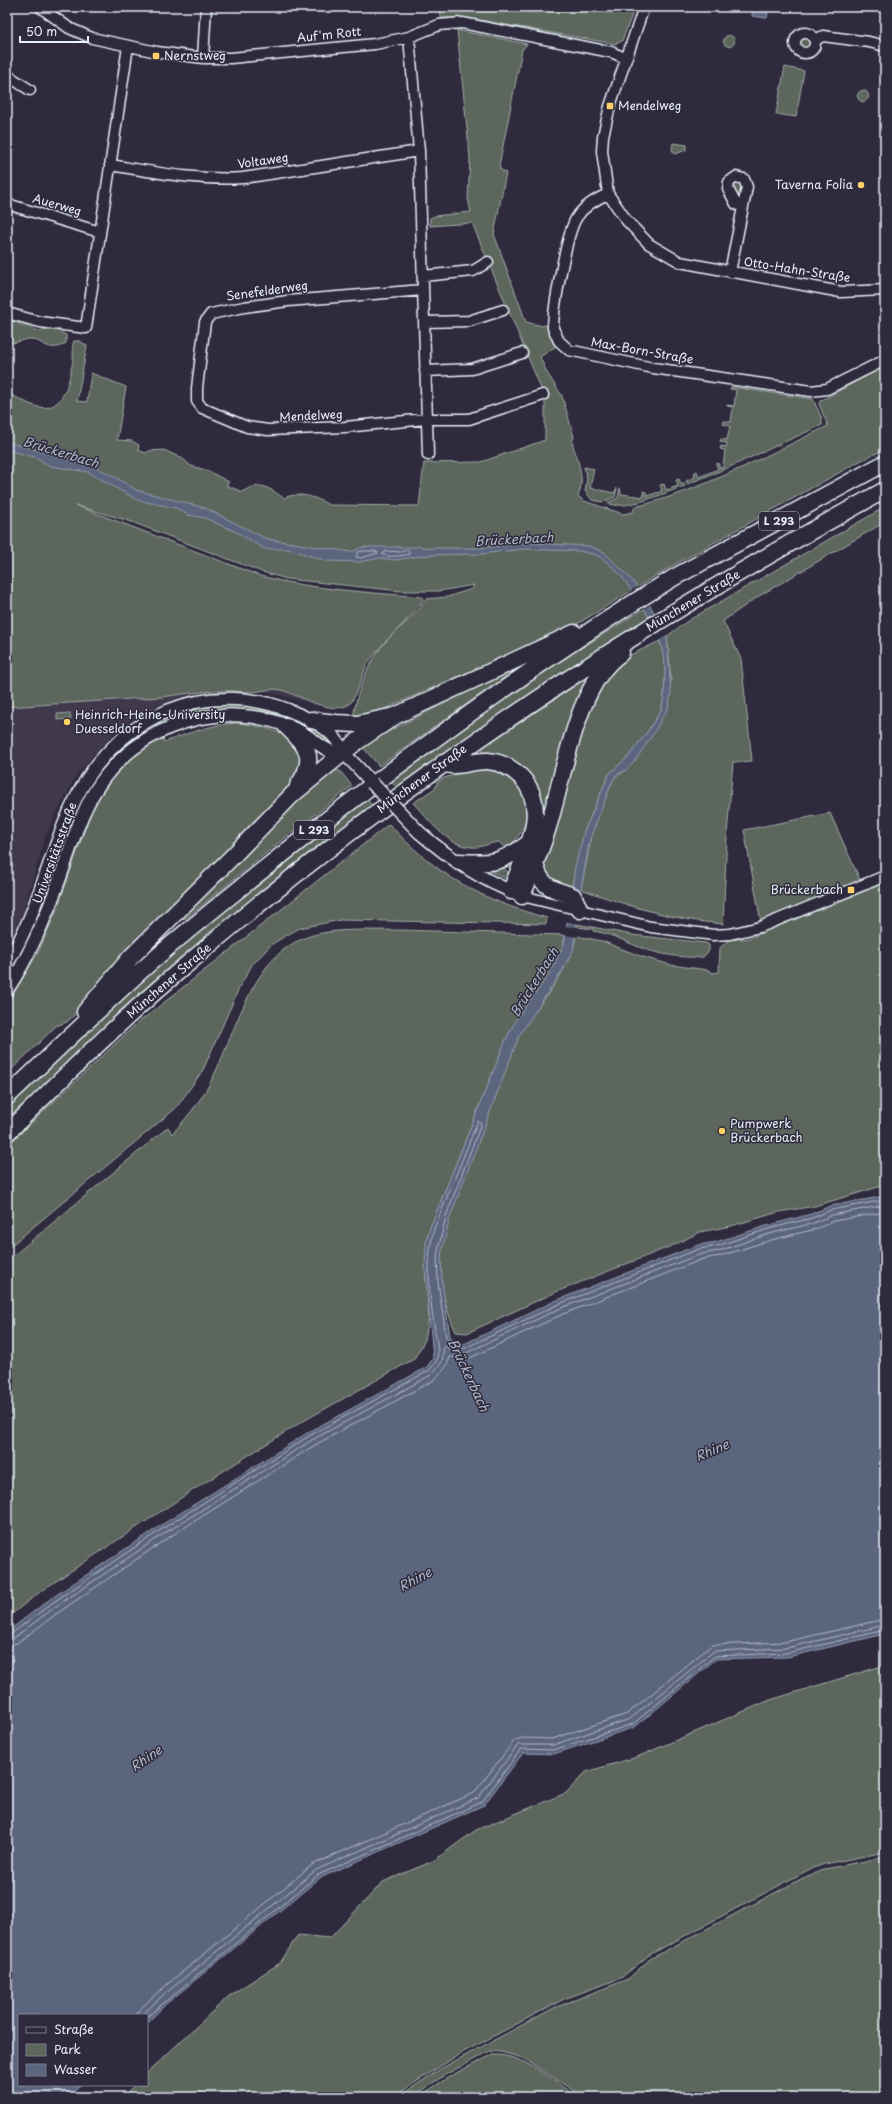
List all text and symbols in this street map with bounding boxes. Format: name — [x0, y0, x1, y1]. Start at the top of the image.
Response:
scale bar — [20, 18, 88, 44]
text: 50 m — [26, 22, 57, 40]
street label: Auf'm Rott — [296, 22, 362, 46]
place label: Nernstweg — [164, 46, 226, 64]
marker: Nernstweg — [151, 51, 161, 61]
place label: Mendelweg — [618, 96, 681, 114]
marker: Mendelweg — [605, 101, 615, 111]
street label: Voltaweg — [236, 148, 290, 172]
place label: Taverna Folia — [775, 175, 854, 193]
marker: Taverna Folia — [856, 180, 866, 190]
street label: Auerweg — [31, 188, 84, 220]
street label: Otto-Hahn-Straße — [743, 252, 852, 286]
street label: Senefelderweg — [225, 275, 309, 305]
street label: Max-Born-Straße — [589, 332, 695, 368]
street label: Mendelweg — [279, 404, 343, 426]
water label: Brückerbach — [21, 431, 102, 472]
road number: L 293 — [759, 512, 799, 530]
water label: Brückerbach — [474, 527, 554, 550]
street label: Münchener Straße — [642, 565, 743, 635]
place label: Heinrich-Heine-University Duesseldorf — [75, 705, 225, 737]
marker: Heinrich-Heine-University Duesseldorf — [62, 717, 72, 727]
street label: Münchener Straße — [373, 740, 470, 817]
street label: Universitätsstraße — [27, 799, 81, 906]
road number: L 293 — [294, 821, 334, 839]
place label: Brückerbach — [770, 880, 843, 898]
marker: Brückerbach — [846, 885, 856, 895]
street label: Münchener Straße — [122, 938, 215, 1022]
water label: Brückerbach — [505, 943, 563, 1020]
place label: Pumpwerk Brückerbach — [730, 1114, 803, 1146]
marker: Pumpwerk Brückerbach — [717, 1126, 727, 1136]
water label: Brückerbach — [444, 1335, 495, 1415]
water label: Rhine — [692, 1434, 732, 1465]
water label: Rhine — [395, 1562, 435, 1595]
water label: Rhine — [126, 1739, 166, 1775]
legend — [18, 2014, 148, 2086]
text: Straße — [54, 2020, 94, 2038]
text: Park — [54, 2040, 81, 2058]
text: Wasser — [54, 2060, 97, 2078]

